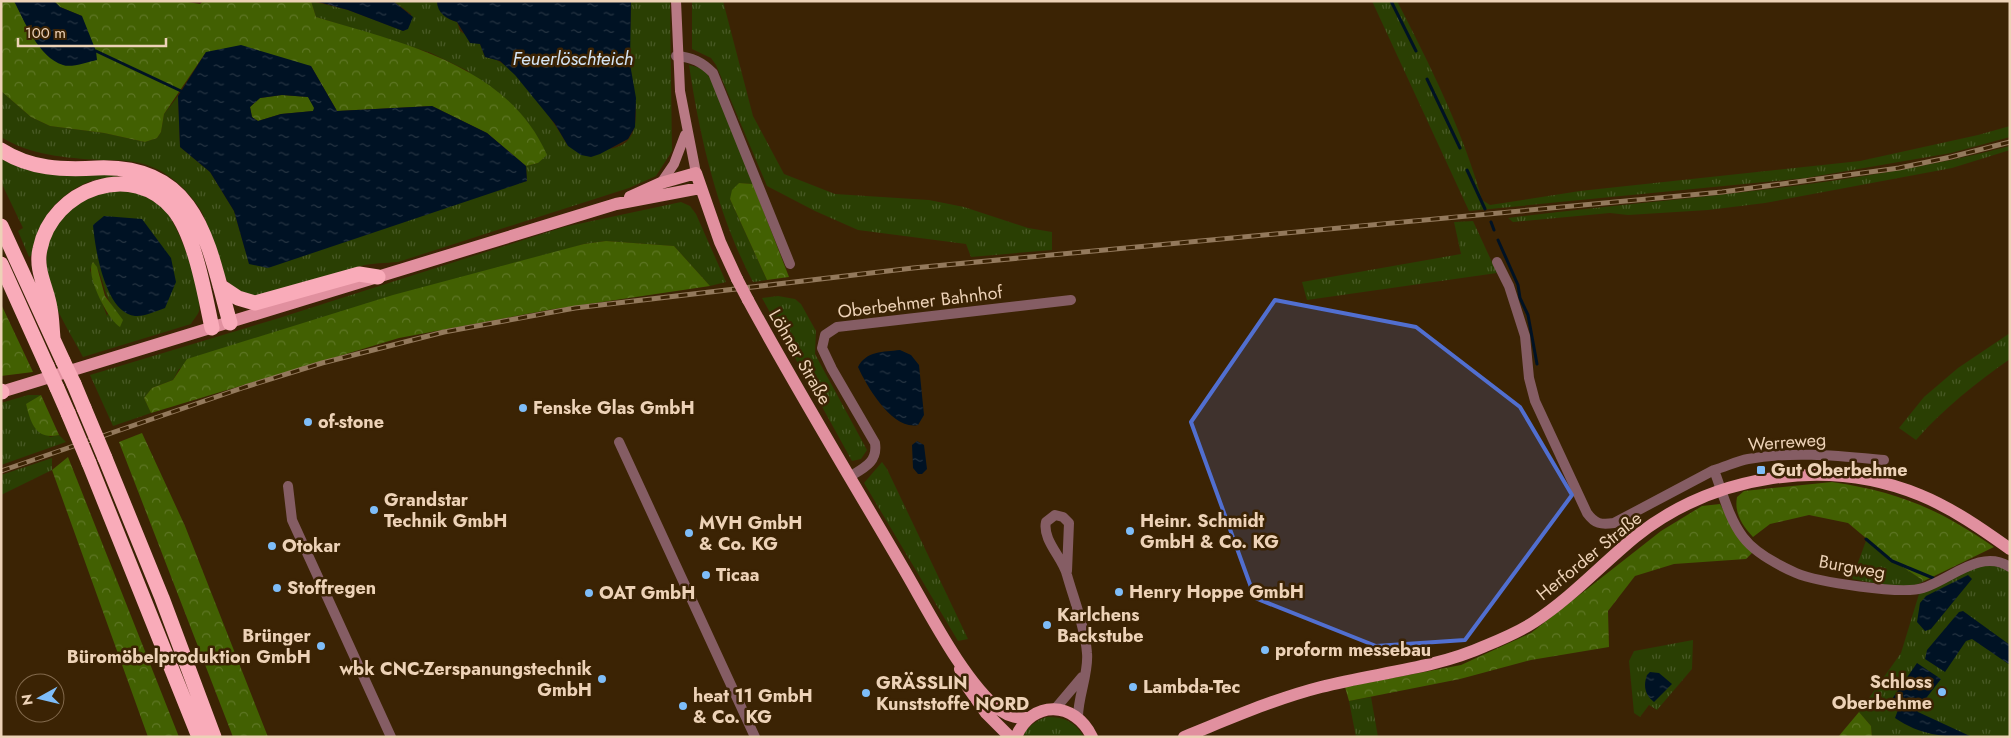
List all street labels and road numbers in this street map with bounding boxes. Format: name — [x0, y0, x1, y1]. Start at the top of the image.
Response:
street label: Oberbehmer Bahnhof — [836, 279, 1005, 325]
street label: Löhner Straße — [762, 305, 838, 409]
street label: Werreweg — [1747, 426, 1827, 458]
street label: Herforder Straße — [1531, 505, 1647, 607]
street label: Burgweg — [1817, 548, 1887, 586]

